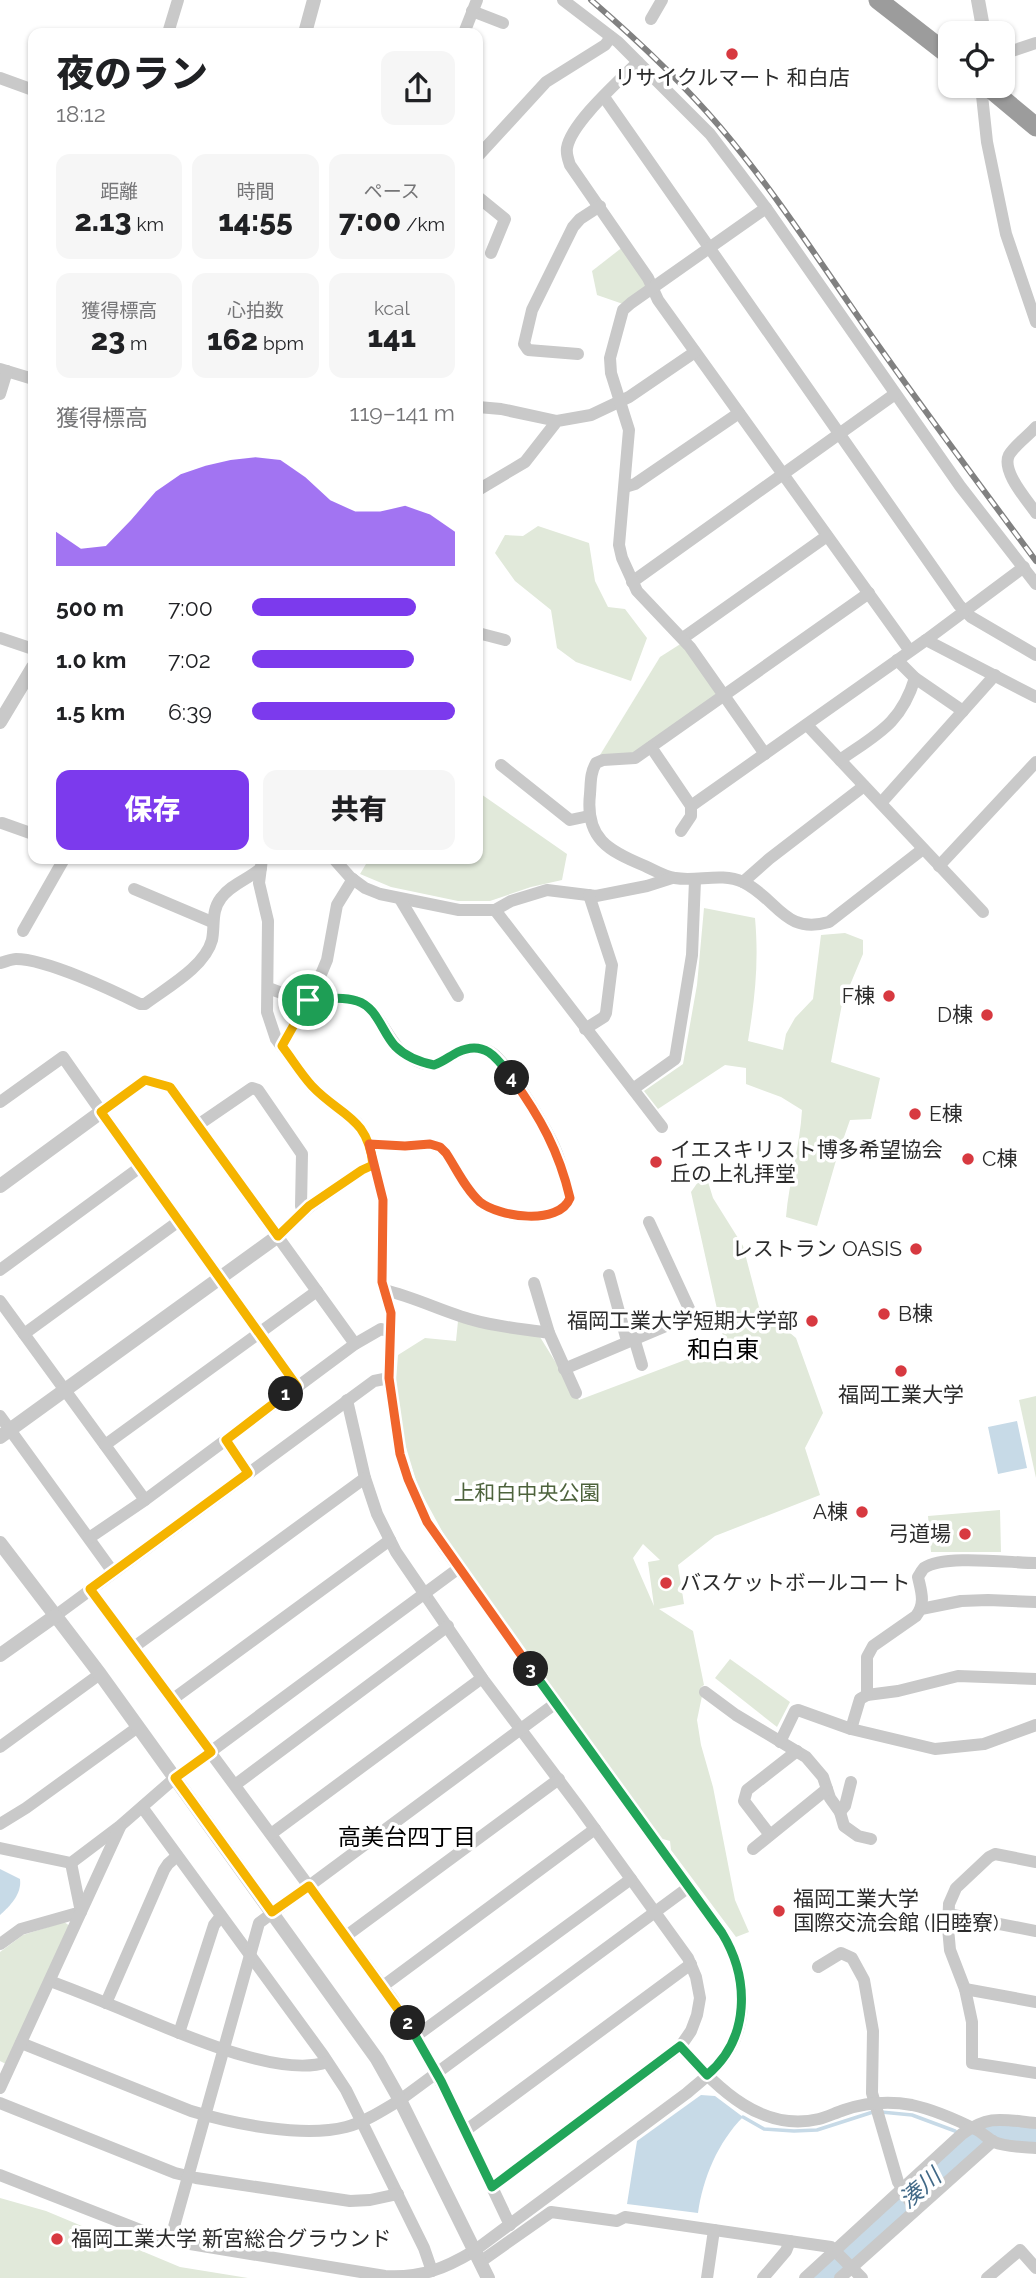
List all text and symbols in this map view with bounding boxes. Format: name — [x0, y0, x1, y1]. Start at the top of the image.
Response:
map controls — [938, 21, 1015, 98]
button: locate — [938, 21, 1015, 98]
marker: リサイクルマート 和白店 — [724, 46, 740, 62]
text: 夜のラン — [56, 51, 208, 96]
button: share — [381, 51, 455, 125]
place label: リサイクルマート 和白店 — [614, 65, 850, 90]
text: 18:12 — [56, 100, 106, 127]
text: 距離 — [100, 180, 138, 202]
text: 時間 — [236, 180, 275, 202]
text: ペース — [364, 180, 420, 202]
text: 2.13 — [74, 203, 132, 238]
text: 14:55 — [218, 203, 293, 238]
text: 7:00 — [339, 203, 401, 238]
text: km — [132, 213, 164, 235]
text: /km — [401, 213, 445, 235]
text: kcal — [374, 297, 410, 319]
text: 獲得標高 — [81, 299, 157, 321]
text: 心拍数 — [227, 299, 284, 321]
text: 141 — [368, 319, 416, 354]
text: 23 — [91, 322, 125, 357]
text: 162 — [207, 322, 258, 357]
text: m — [125, 332, 148, 354]
text: bpm — [258, 332, 304, 354]
text: 119–141 m — [350, 399, 455, 426]
text: 獲得標高 — [56, 404, 148, 431]
text: 500 m — [56, 594, 124, 621]
text: 7:00 — [168, 594, 213, 621]
text: 1.0 km — [56, 646, 126, 673]
text: 7:02 — [168, 646, 211, 673]
text: 1.5 km — [56, 698, 125, 725]
text: 6:39 — [168, 698, 212, 725]
button: 保存 — [56, 770, 249, 850]
button: 共有 — [263, 770, 455, 850]
pin — [278, 970, 338, 1030]
icon: arrive — [289, 981, 327, 1019]
place label: F棟 — [842, 983, 875, 1008]
marker: F棟 — [881, 988, 897, 1004]
place label: D棟 — [937, 1002, 973, 1027]
marker: D棟 — [979, 1007, 995, 1023]
pin: 4 — [494, 1060, 530, 1096]
text: 4 — [506, 1066, 517, 1088]
place label: E棟 — [929, 1101, 963, 1126]
marker: E棟 — [907, 1106, 923, 1122]
place label: イエスキリスト博多希望協会 丘の上礼拝堂 — [670, 1137, 943, 1186]
place label: C棟 — [982, 1146, 1017, 1171]
marker: C棟 — [960, 1151, 976, 1167]
marker: イエスキリスト博多希望協会 丘の上礼拝堂 — [648, 1154, 664, 1170]
place label: レストラン OASIS — [732, 1236, 902, 1261]
marker: レストラン OASIS — [908, 1241, 924, 1257]
place label: B棟 — [898, 1301, 933, 1326]
marker: B棟 — [876, 1306, 892, 1322]
place label: 福岡工業大学短期大学部 — [567, 1308, 798, 1333]
marker: 福岡工業大学短期大学部 — [804, 1313, 820, 1329]
district label: 和白東 — [687, 1335, 759, 1364]
marker: 福岡工業大学 — [893, 1363, 909, 1379]
pin: 1 — [268, 1376, 304, 1412]
text: 1 — [281, 1382, 290, 1404]
place label: 福岡工業大学 — [838, 1382, 964, 1407]
park label: 上和白中央公園 — [454, 1480, 601, 1505]
place label: A棟 — [813, 1499, 848, 1524]
marker: A棟 — [854, 1504, 870, 1520]
place label: 弓道場 — [888, 1521, 951, 1546]
marker: 弓道場 — [957, 1526, 973, 1542]
place label: バスケットボールコート — [680, 1570, 911, 1595]
marker: バスケットボールコート — [658, 1575, 674, 1591]
pin: 3 — [514, 1652, 548, 1686]
text: 3 — [525, 1657, 536, 1679]
district label: 高美台四丁目 — [338, 1823, 476, 1850]
place label: 福岡工業大学 国際交流会館 (旧睦寮) — [793, 1886, 999, 1935]
marker: 福岡工業大学 国際交流会館 (旧睦寮) — [771, 1903, 787, 1919]
pin: 2 — [390, 2006, 426, 2040]
text: 2 — [402, 2011, 413, 2033]
water label: 湊川 — [893, 2160, 948, 2213]
place label: 福岡工業大学 新宮総合グラウンド — [71, 2226, 391, 2251]
marker: 福岡工業大学 新宮総合グラウンド — [49, 2231, 65, 2247]

